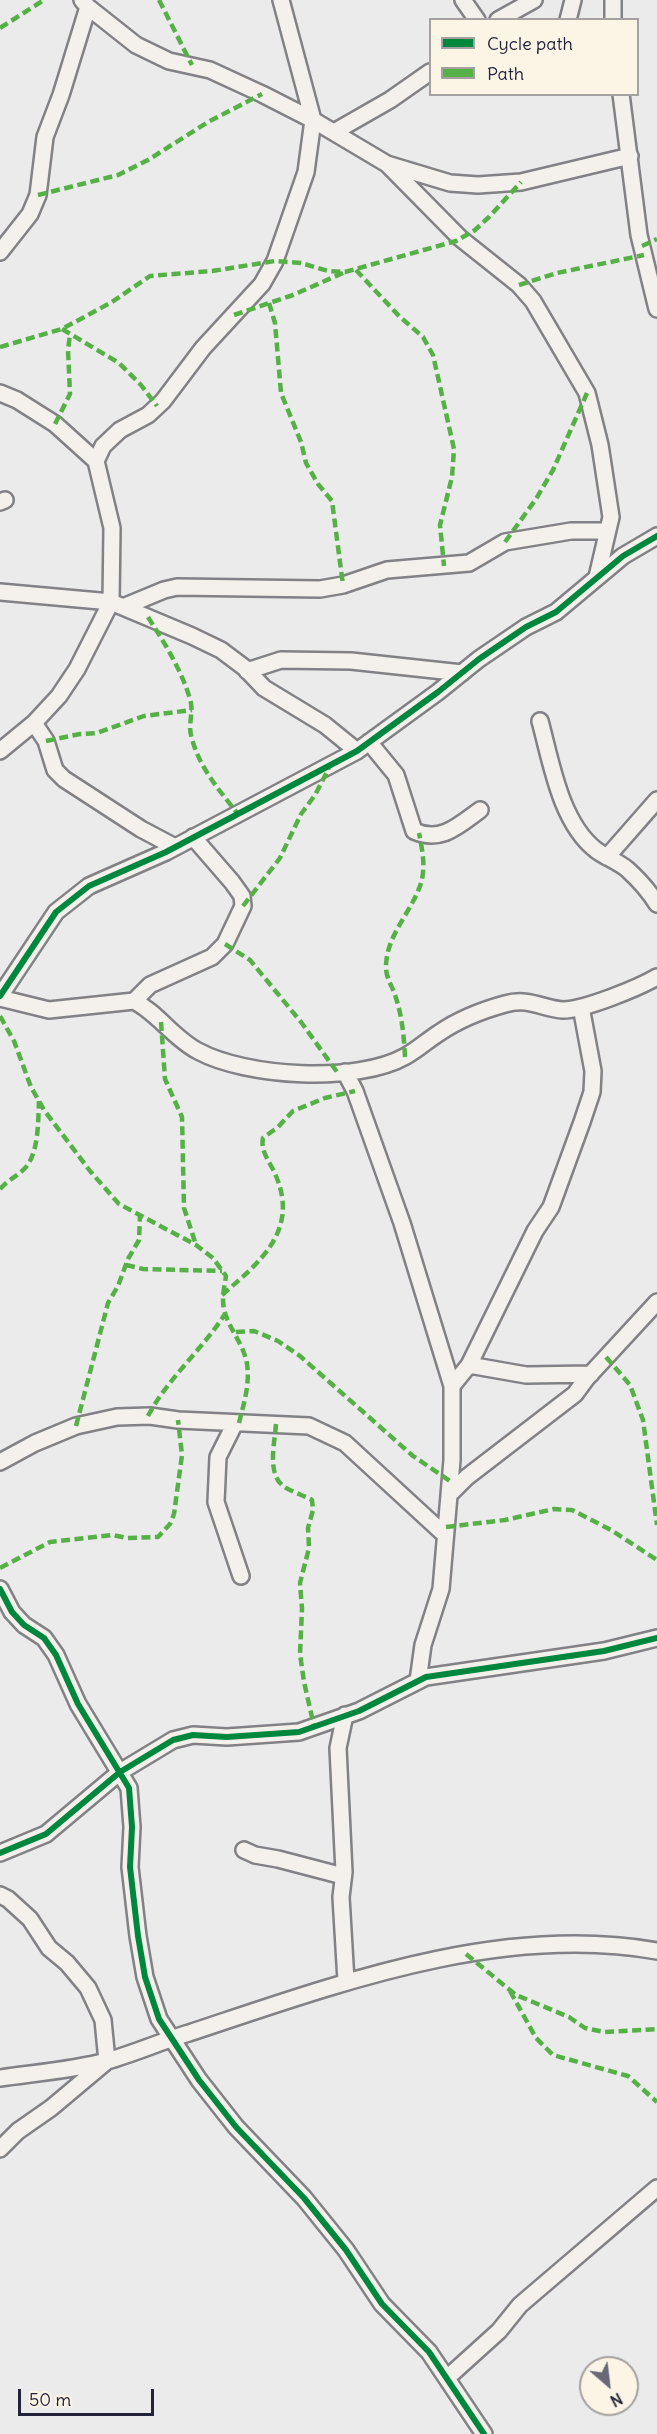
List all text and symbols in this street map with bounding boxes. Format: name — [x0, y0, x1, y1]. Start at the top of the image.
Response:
legend — [429, 18, 639, 96]
text: Cycle path — [487, 32, 573, 55]
text: Path — [487, 62, 524, 85]
north arrow — [579, 2356, 639, 2416]
scale bar — [21, 2377, 158, 2415]
text: 50 m — [29, 2388, 71, 2411]
text: N — [607, 2389, 626, 2412]

